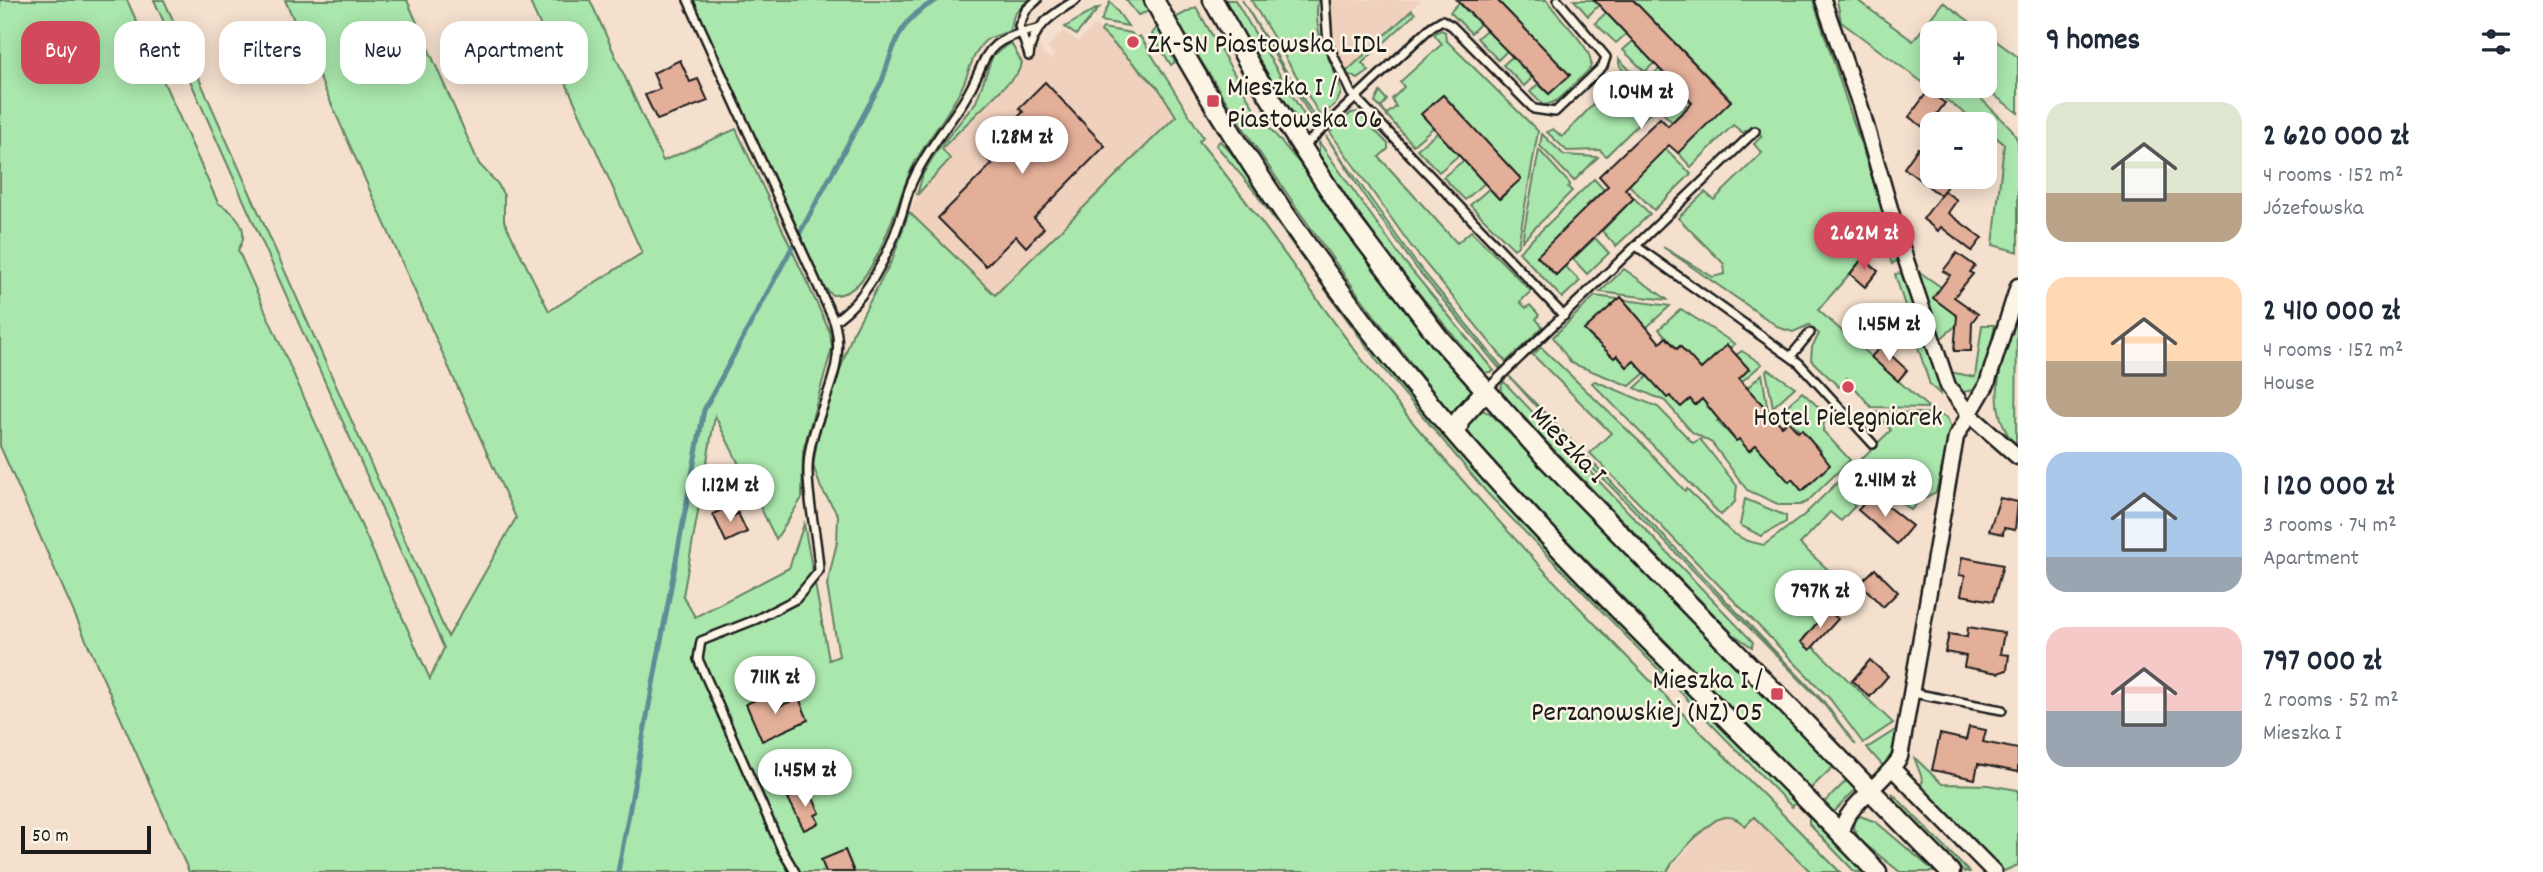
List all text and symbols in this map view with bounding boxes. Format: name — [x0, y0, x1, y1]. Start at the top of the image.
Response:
chip: Buy — [21, 21, 100, 84]
chip: Rent — [114, 21, 205, 84]
chip: Filters — [219, 21, 326, 84]
chip: New — [340, 21, 426, 84]
chip: Apartment — [440, 21, 588, 84]
map controls — [1920, 21, 1997, 189]
button: + — [1920, 21, 1997, 98]
text: 9 homes — [2046, 21, 2140, 64]
icon: filters — [2477, 23, 2515, 61]
place label: ZK-SN Piastowska LIDL — [1147, 27, 1387, 67]
marker: ZK-SN Piastowska LIDL — [1125, 34, 1141, 50]
place label: Mieszka I / Piastowska 06 — [1227, 70, 1382, 142]
pin: 1.04M zł — [1569, 72, 1713, 131]
text: 1.04M zł — [1609, 77, 1673, 110]
marker: Mieszka I / Piastowska 06 — [1205, 93, 1221, 109]
button: − — [1920, 112, 1997, 189]
pin: 1.28M zł — [950, 116, 1094, 176]
text: 2 620 000 zł — [2263, 117, 2409, 160]
text: 1.28M zł — [991, 122, 1053, 155]
icon: home — [2102, 130, 2186, 214]
text: 4 rooms · 152 m² — [2263, 160, 2403, 193]
text: Józefowska — [2263, 193, 2364, 226]
pin: 2.62M zł — [1792, 212, 1936, 272]
text: 2.62M zł — [1830, 218, 1898, 251]
text: 2 410 000 zł — [2263, 292, 2400, 335]
pin: 1.45M zł — [1817, 304, 1961, 363]
icon: home — [2102, 305, 2186, 389]
text: 1.45M zł — [1858, 309, 1920, 342]
text: 4 rooms · 152 m² — [2263, 335, 2403, 368]
text: House — [2263, 368, 2315, 401]
marker: Hotel Pielęgniarek — [1840, 379, 1856, 395]
street label: Mieszka I — [1519, 398, 1614, 495]
place label: Hotel Pielęgniarek — [1753, 400, 1943, 440]
pin: 2.41M zł — [1813, 460, 1957, 519]
pin: 1.12M zł — [658, 464, 802, 524]
text: 2.41M zł — [1854, 465, 1916, 498]
text: 1 120 000 zł — [2263, 467, 2394, 510]
text: 1.12M zł — [701, 470, 759, 503]
icon: home — [2102, 480, 2186, 564]
text: 3 rooms · 74 m² — [2263, 510, 2397, 543]
text: Apartment — [2263, 543, 2359, 576]
pin: 797K zł — [1755, 570, 1885, 630]
text: 797K zł — [1791, 576, 1849, 609]
text: 797 000 zł — [2263, 642, 2382, 685]
icon: home — [2102, 655, 2186, 739]
pin: 711K zł — [710, 656, 840, 716]
text: 711K zł — [750, 662, 800, 695]
place label: Mieszka I / Perzanowskiej (NŻ) 05 — [1531, 663, 1763, 735]
text: 2 rooms · 52 m² — [2263, 685, 2399, 718]
marker: Mieszka I / Perzanowskiej (NŻ) 05 — [1769, 686, 1785, 702]
text: Mieszka I — [2263, 718, 2342, 751]
pin: 1.45M zł — [733, 750, 877, 809]
text: 1.45M zł — [774, 755, 836, 788]
scale bar — [21, 823, 150, 855]
text: 50 m — [32, 824, 69, 851]

